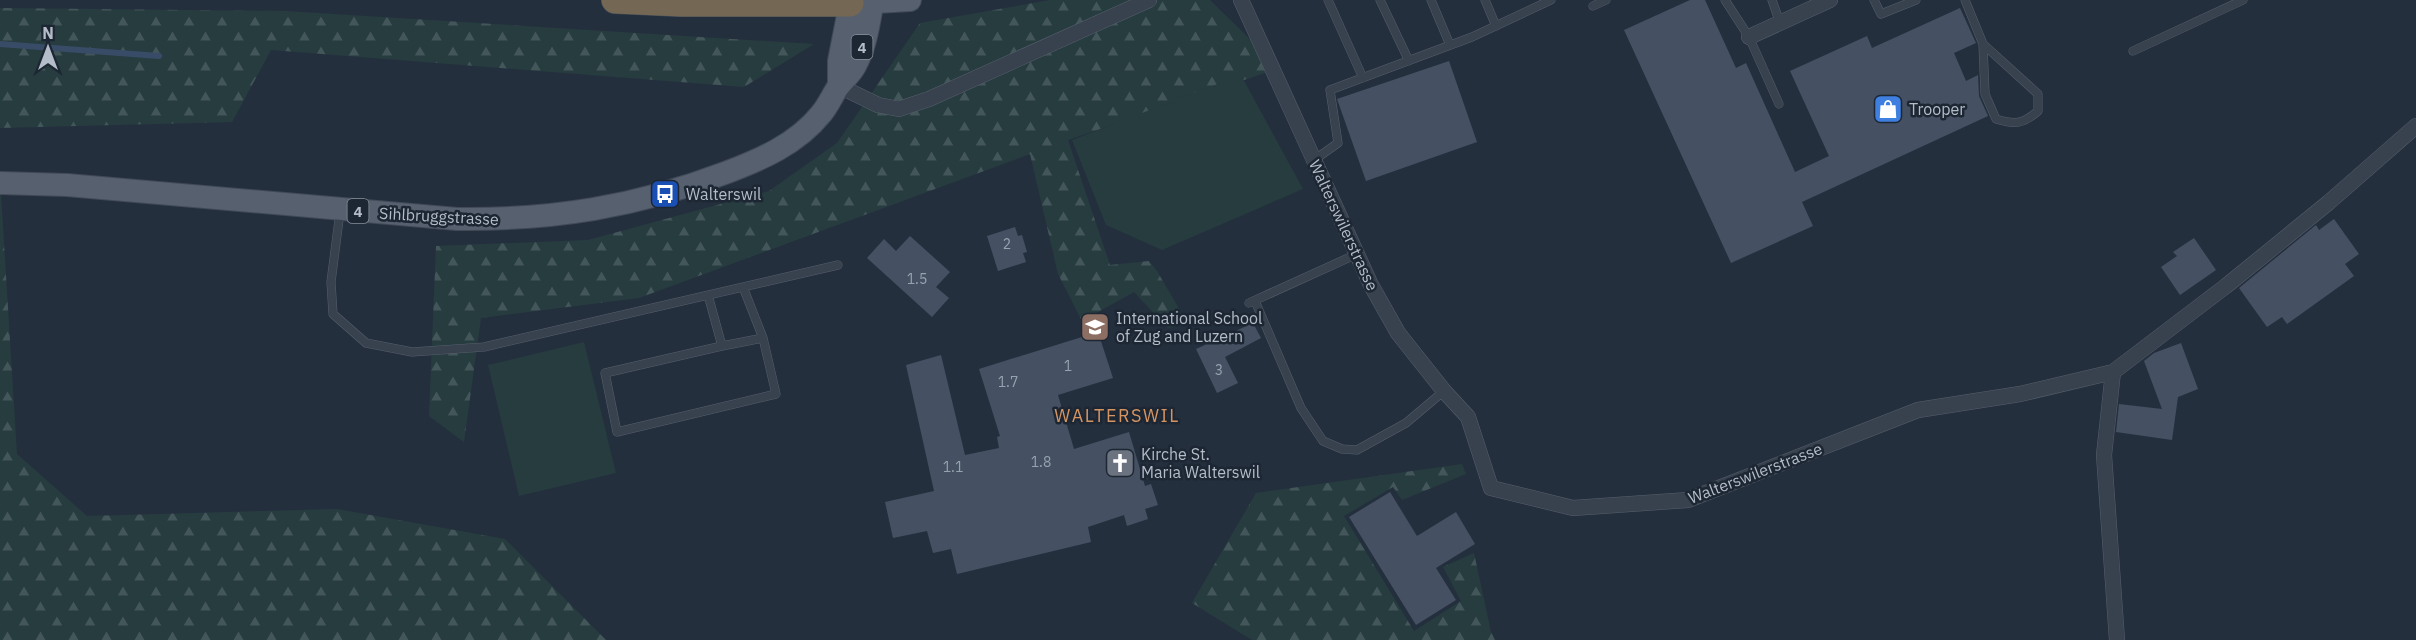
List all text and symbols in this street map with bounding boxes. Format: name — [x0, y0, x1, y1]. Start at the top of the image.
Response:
north arrow — [18, 18, 78, 78]
text: N — [42, 23, 54, 43]
road number: 4 — [852, 35, 872, 59]
shop icon: Trooper — [1872, 93, 1904, 125]
place label: Trooper — [1909, 99, 1965, 119]
street label: Walterswilerstrasse — [1305, 156, 1383, 294]
bus stop icon: Walterswil — [649, 178, 681, 210]
place label: Walterswil — [686, 184, 761, 204]
road number: 4 — [348, 199, 368, 223]
street label: Sihlbruggstrasse — [379, 203, 500, 229]
house number: 2 — [1003, 235, 1011, 253]
house number: 1.5 — [907, 270, 927, 288]
place label: International School of Zug and Luzern — [1116, 308, 1262, 346]
school or university icon: International School of Zug and Luzern — [1079, 311, 1111, 343]
house number: 1 — [1064, 357, 1072, 375]
house number: 3 — [1215, 361, 1223, 379]
house number: 1.7 — [998, 373, 1018, 391]
district label: WALTERSWIL — [1054, 404, 1180, 427]
street label: Walterswilerstrasse — [1685, 438, 1825, 508]
place label: Kirche St. Maria Walterswil — [1141, 444, 1260, 482]
church icon: Kirche St. Maria Walterswil — [1104, 447, 1136, 479]
house number: 1.8 — [1031, 453, 1051, 471]
house number: 1.1 — [943, 458, 963, 476]

